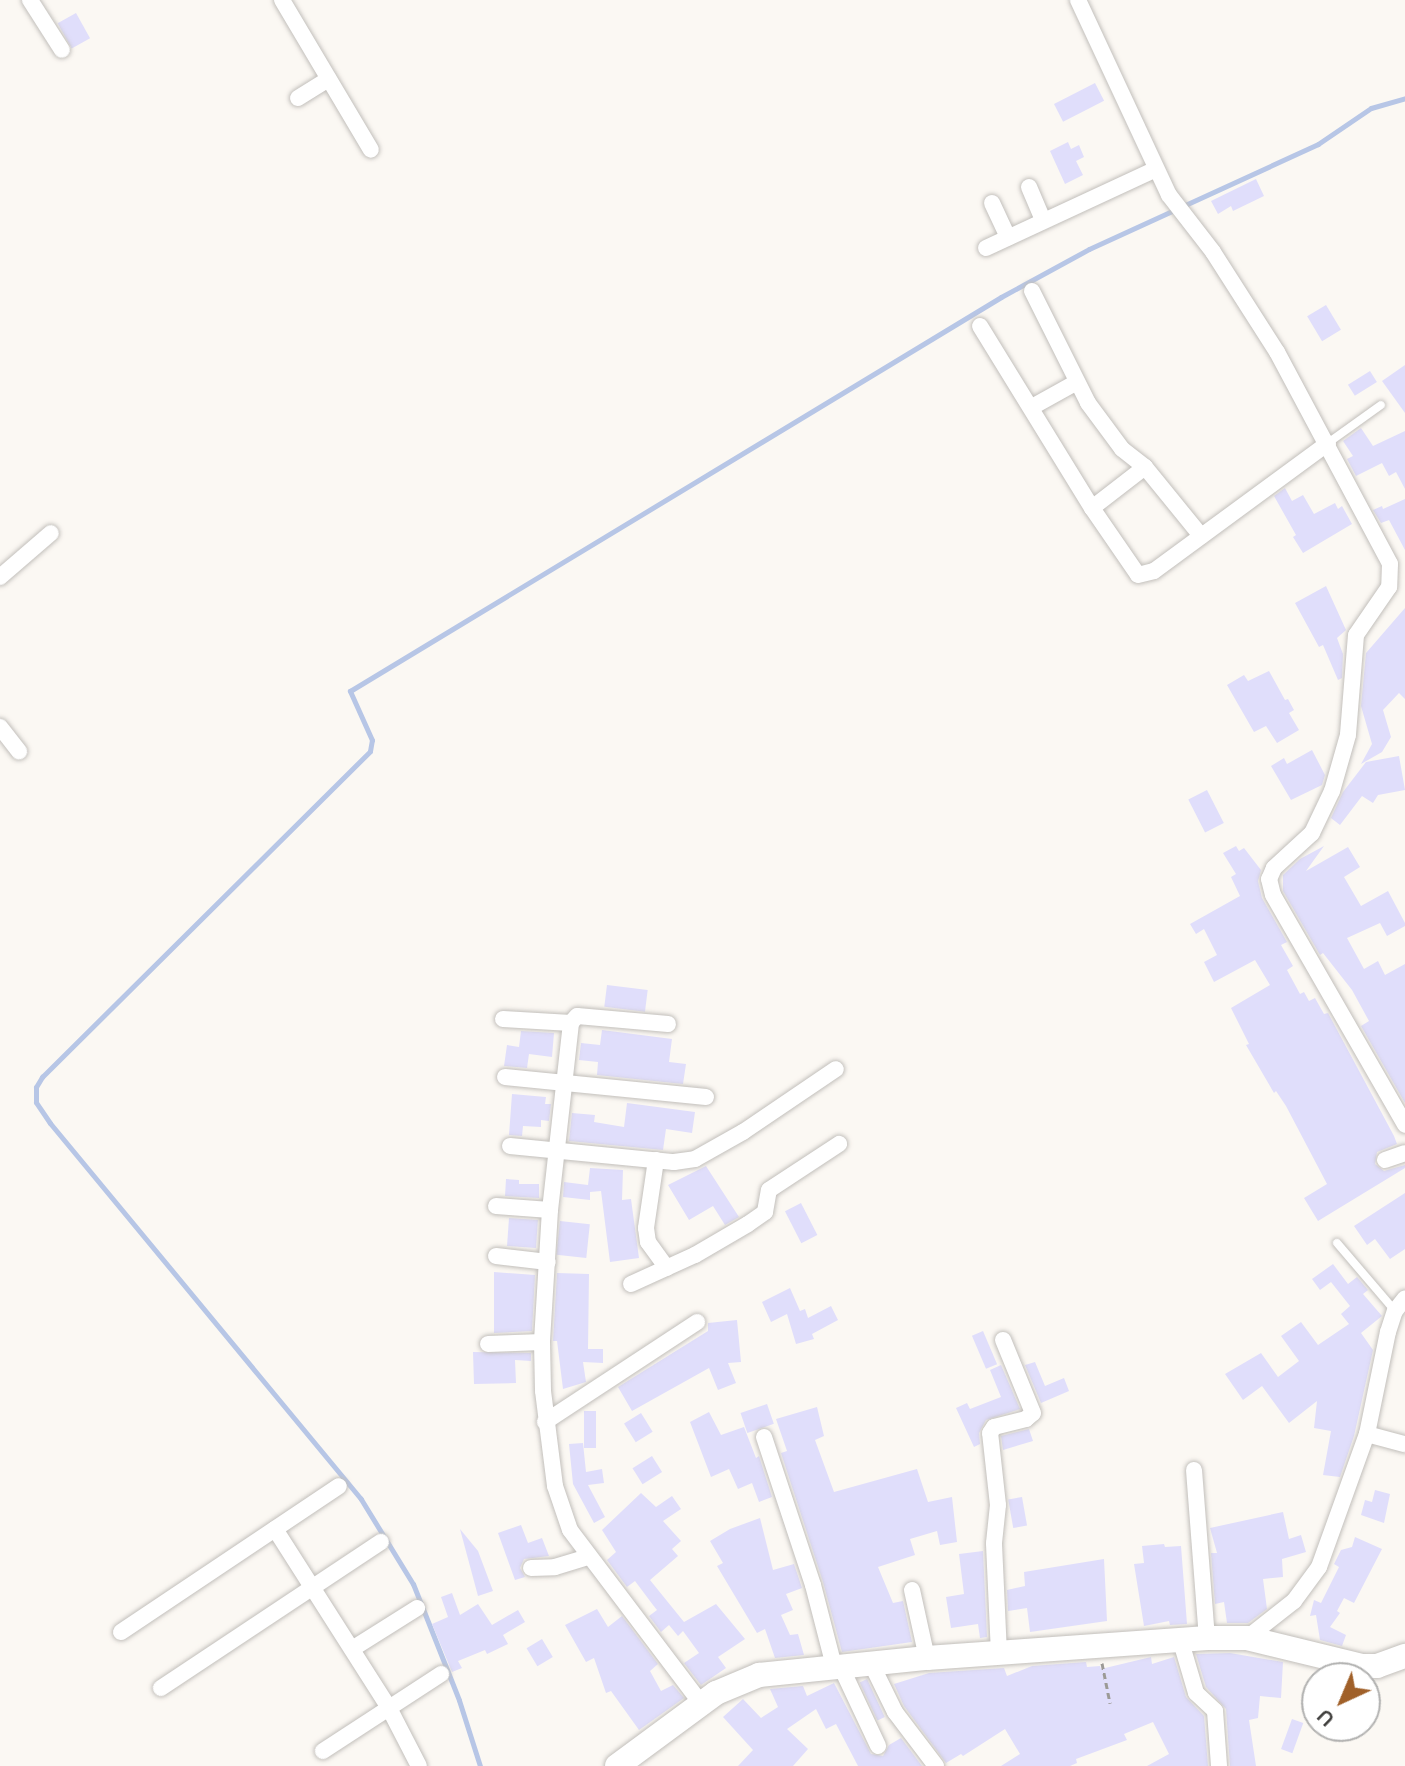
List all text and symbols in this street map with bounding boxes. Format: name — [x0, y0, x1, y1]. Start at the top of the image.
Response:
north arrow — [1301, 1662, 1381, 1742]
text: U — [1311, 1703, 1340, 1732]

